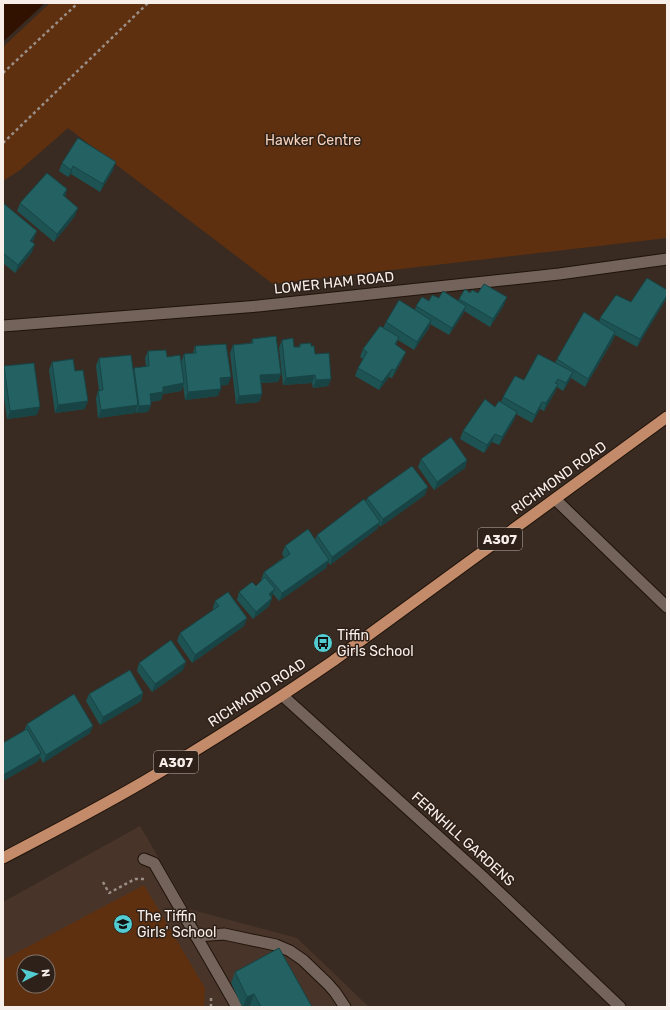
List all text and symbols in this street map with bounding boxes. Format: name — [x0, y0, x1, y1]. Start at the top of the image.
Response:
park label: Hawker Centre — [265, 132, 361, 149]
street label: LOWER HAM ROAD — [273, 268, 395, 298]
street label: RICHMOND ROAD — [508, 438, 610, 518]
road number: A307 — [478, 528, 522, 550]
place label: Tiffin Girls School — [337, 627, 414, 660]
bus stop icon: Tiffin Girls School — [312, 632, 334, 654]
street label: RICHMOND ROAD — [205, 655, 309, 731]
road number: A307 — [154, 751, 198, 773]
street label: FERNHILL GARDENS — [408, 788, 518, 890]
place label: The Tiffin Girls' School — [137, 908, 216, 941]
school or university icon: The Tiffin Girls' School — [112, 913, 134, 935]
north arrow — [16, 954, 56, 994]
text: N — [39, 968, 52, 978]

